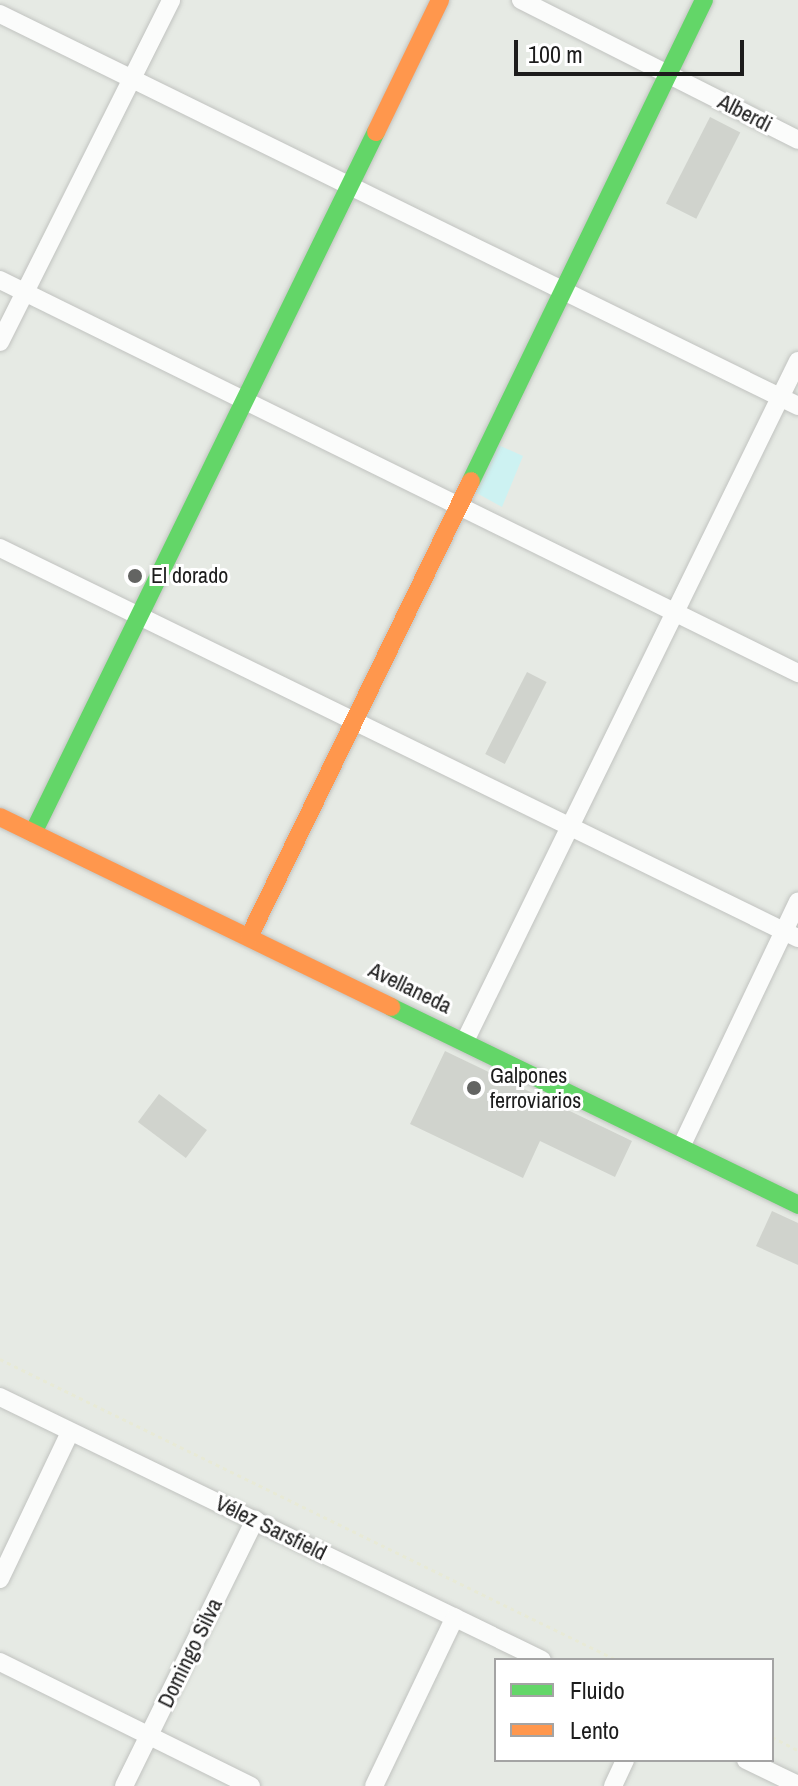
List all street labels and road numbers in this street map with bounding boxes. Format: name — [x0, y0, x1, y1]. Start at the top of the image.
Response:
street label: Alberdi — [714, 88, 776, 138]
street label: Avellaneda — [364, 957, 456, 1019]
street label: Vélez Sarsfield — [211, 1490, 331, 1566]
street label: Domingo Silva — [152, 1594, 228, 1712]

